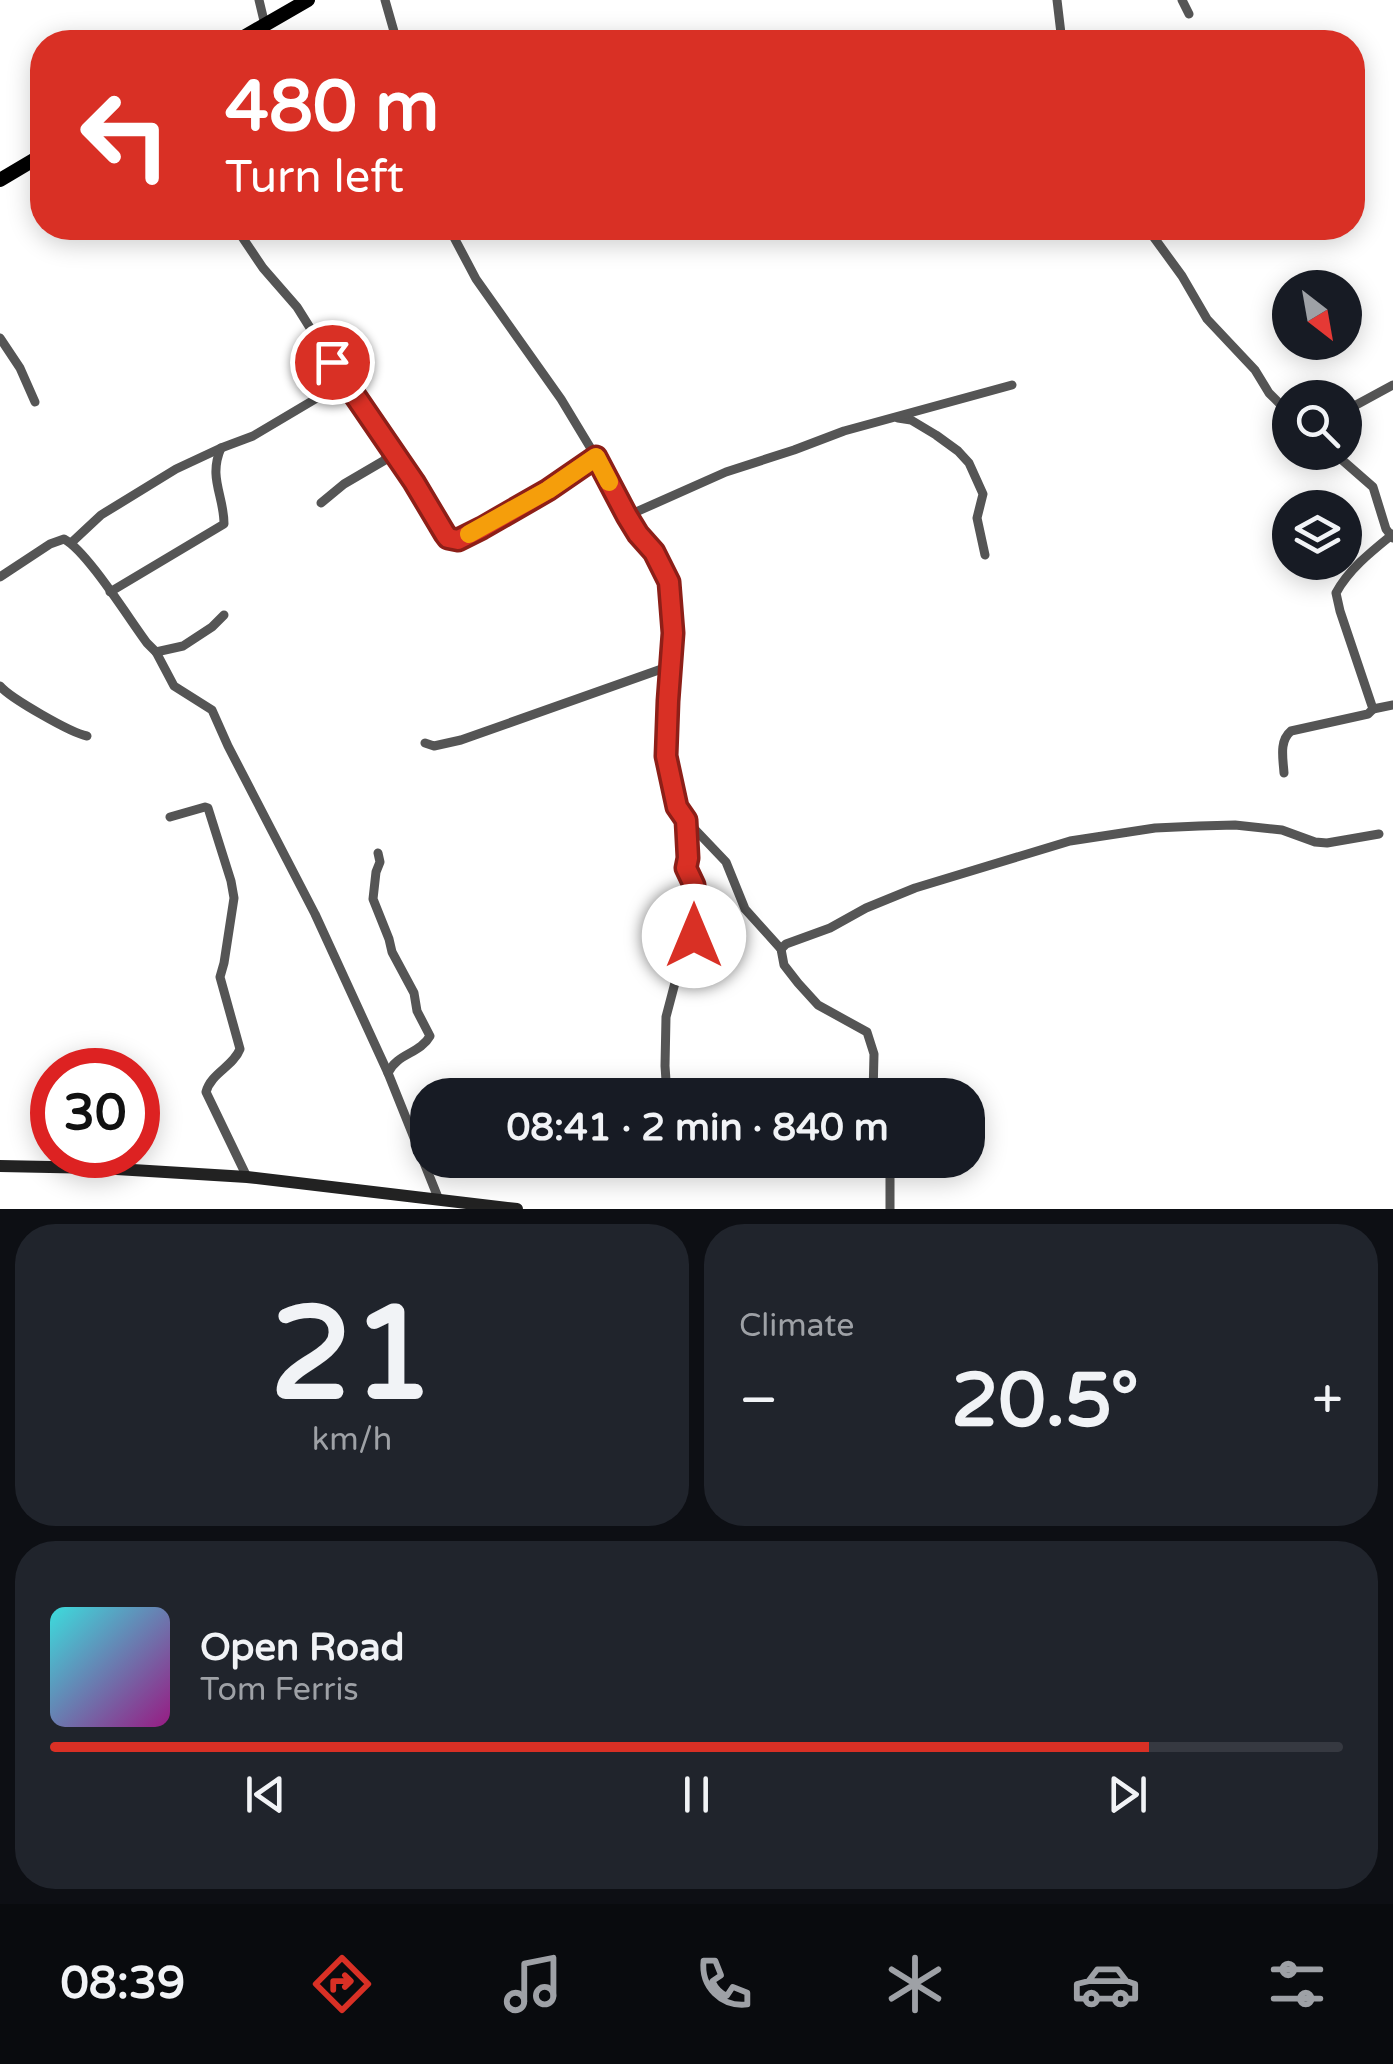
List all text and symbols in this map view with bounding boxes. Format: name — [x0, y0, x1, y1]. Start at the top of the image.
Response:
text: 480 m — [225, 66, 439, 150]
icon: left — [60, 70, 190, 200]
text: Turn left — [225, 151, 404, 205]
north arrow — [1272, 270, 1362, 360]
map controls — [1272, 270, 1362, 580]
pin — [290, 320, 375, 405]
icon: arrive — [305, 335, 360, 390]
button: search — [1272, 380, 1362, 470]
button: layers — [1272, 490, 1362, 580]
position arrow — [642, 884, 746, 988]
speed limit sign: 30 — [30, 1048, 160, 1178]
text: 08:41 · 2 min · 840 m — [506, 1105, 889, 1151]
text: 21 — [270, 1278, 434, 1434]
text: Climate — [739, 1307, 854, 1345]
text: 20.5° — [951, 1356, 1139, 1446]
text: − — [739, 1368, 778, 1434]
text: + — [1312, 1368, 1343, 1434]
text: km/h — [312, 1421, 392, 1459]
text: Open Road — [200, 1625, 405, 1671]
text: Tom Ferris — [200, 1671, 359, 1709]
icon: previous — [238, 1767, 293, 1822]
icon: pause — [669, 1767, 724, 1822]
icon: next — [1100, 1767, 1155, 1822]
icon: directions — [307, 1949, 377, 2019]
icon: music — [498, 1949, 568, 2019]
icon: phone — [689, 1949, 759, 2019]
icon: climate — [880, 1949, 950, 2019]
icon: car — [1071, 1949, 1141, 2019]
icon: filters — [1262, 1949, 1332, 2019]
text: 08:39 — [61, 1957, 185, 2011]

